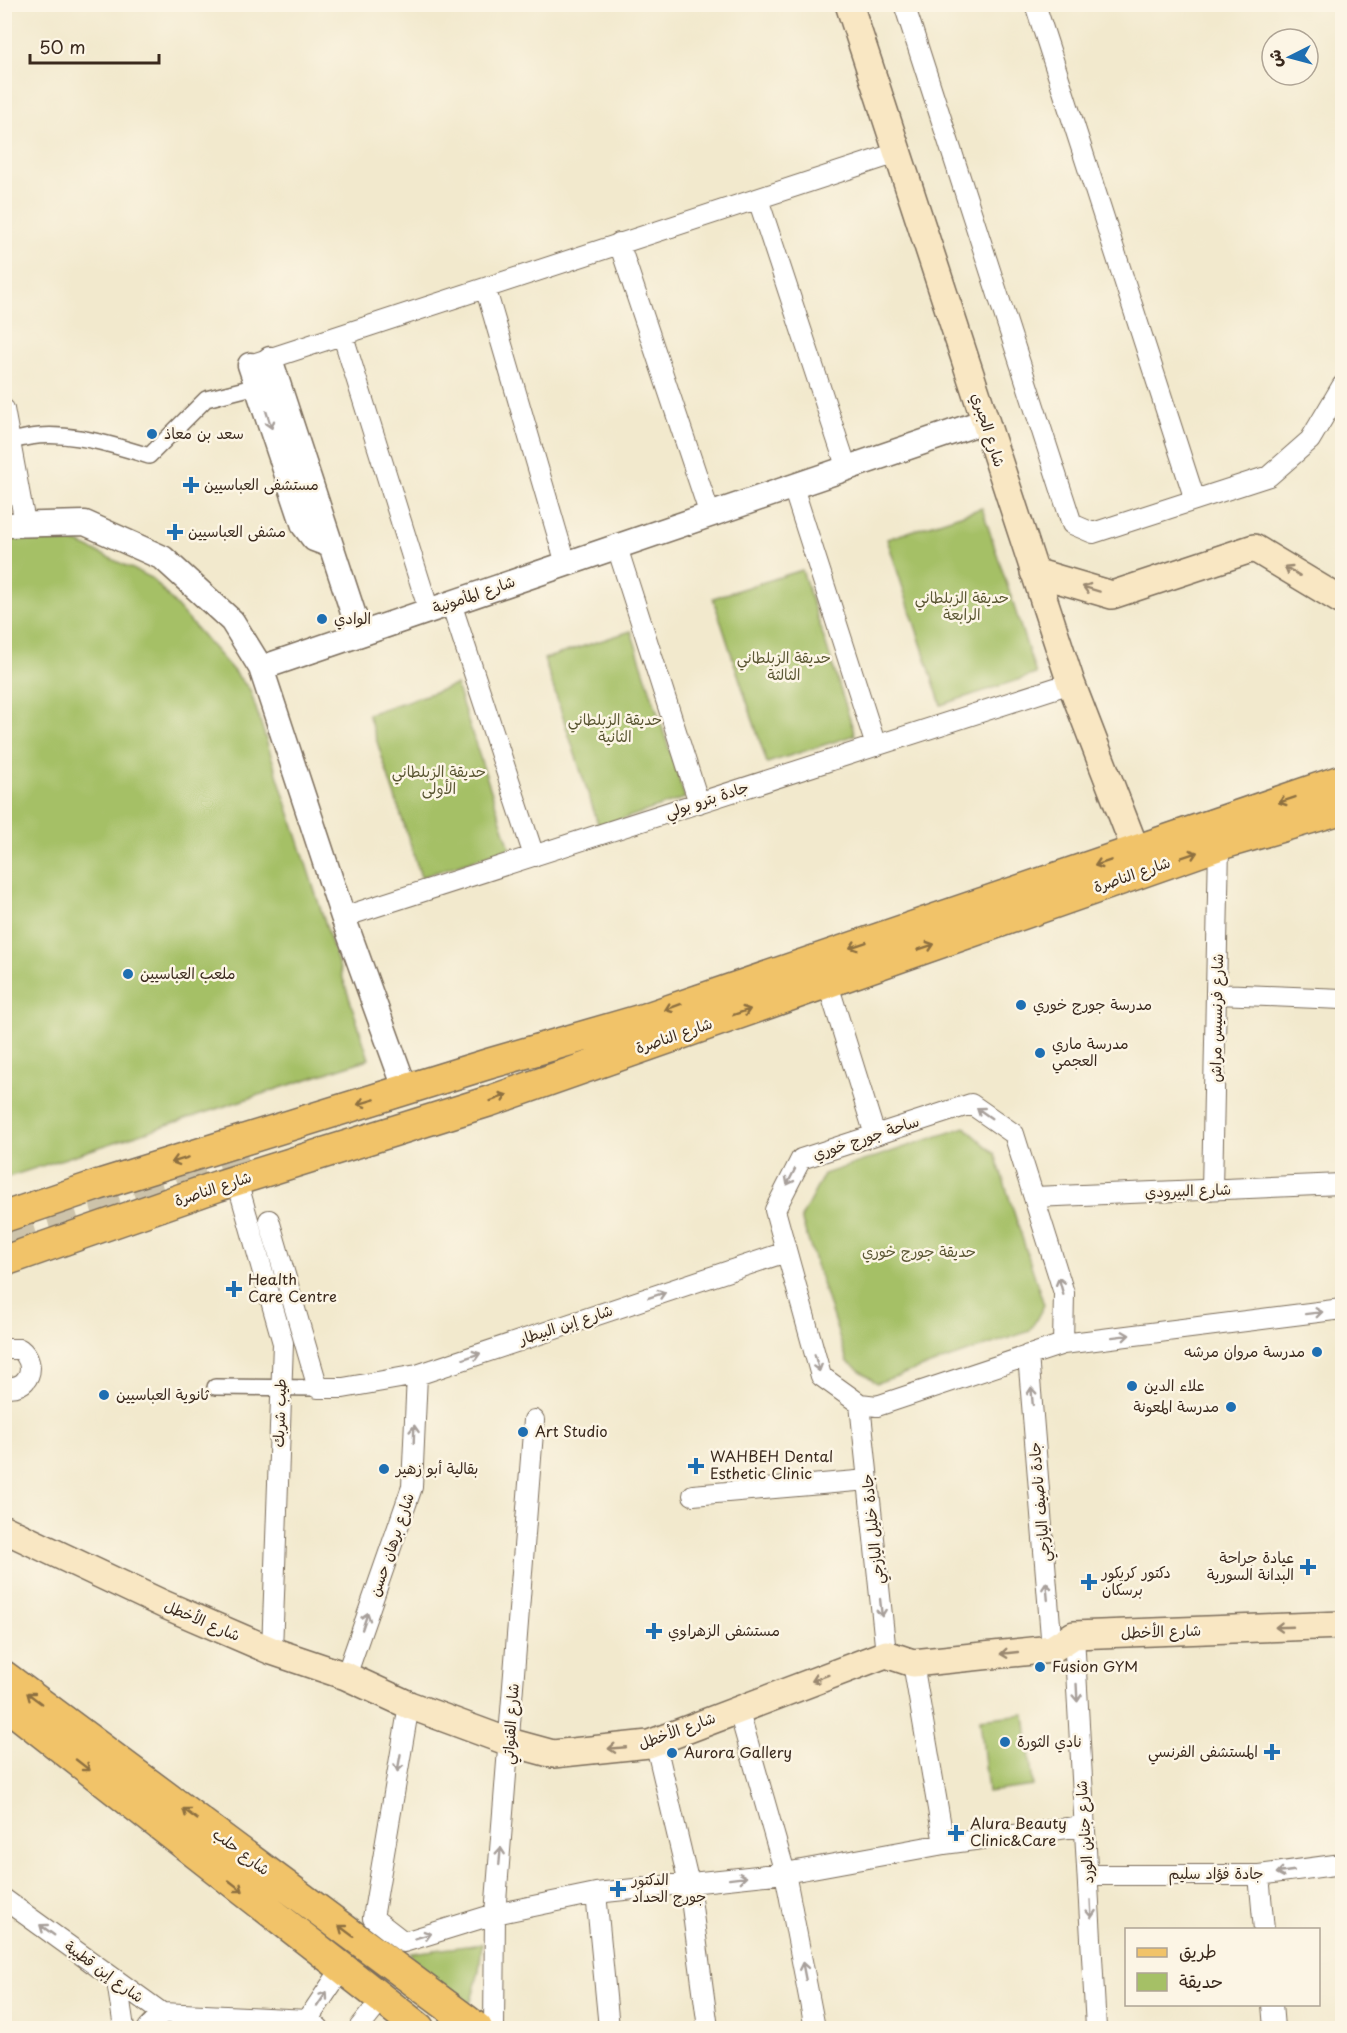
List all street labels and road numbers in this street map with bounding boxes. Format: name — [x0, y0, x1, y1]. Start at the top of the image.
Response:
street label: شارع الجبري — [966, 389, 1012, 470]
street label: شارع المأمونية — [429, 569, 518, 618]
street label: جادة بترو بولي — [662, 774, 752, 826]
street label: شارع الناصرة — [1090, 850, 1173, 898]
street label: شارع فرنسيس مراش — [1203, 953, 1228, 1083]
street label: شارع الناصرة — [632, 1011, 715, 1059]
street label: ساحة جورج خوري — [809, 1109, 922, 1166]
street label: شارع الناصرة — [171, 1164, 254, 1211]
street label: شارع البيرودي — [1144, 1177, 1231, 1203]
street label: شارع إبن البيطار — [515, 1298, 615, 1350]
street label: طيب شربك — [266, 1378, 291, 1448]
street label: جادة ناصيف اليازجي — [1022, 1441, 1058, 1563]
street label: جادة خليل اليازجي — [854, 1472, 892, 1586]
street label: شارع برهان حسن — [362, 1490, 419, 1599]
street label: شارع الأخطل — [161, 1593, 244, 1646]
street label: شارع الأخطل — [1120, 1618, 1202, 1643]
street label: شارع القنواتي — [495, 1682, 527, 1766]
street label: شارع الأخطل — [635, 1705, 718, 1754]
street label: شارع جناين الورد — [1068, 1780, 1099, 1884]
street label: شارع حلب — [208, 1822, 275, 1880]
street label: جادة فؤاد سليم — [1168, 1861, 1264, 1886]
street label: شارع إبن قطيبة — [60, 1934, 149, 2007]

